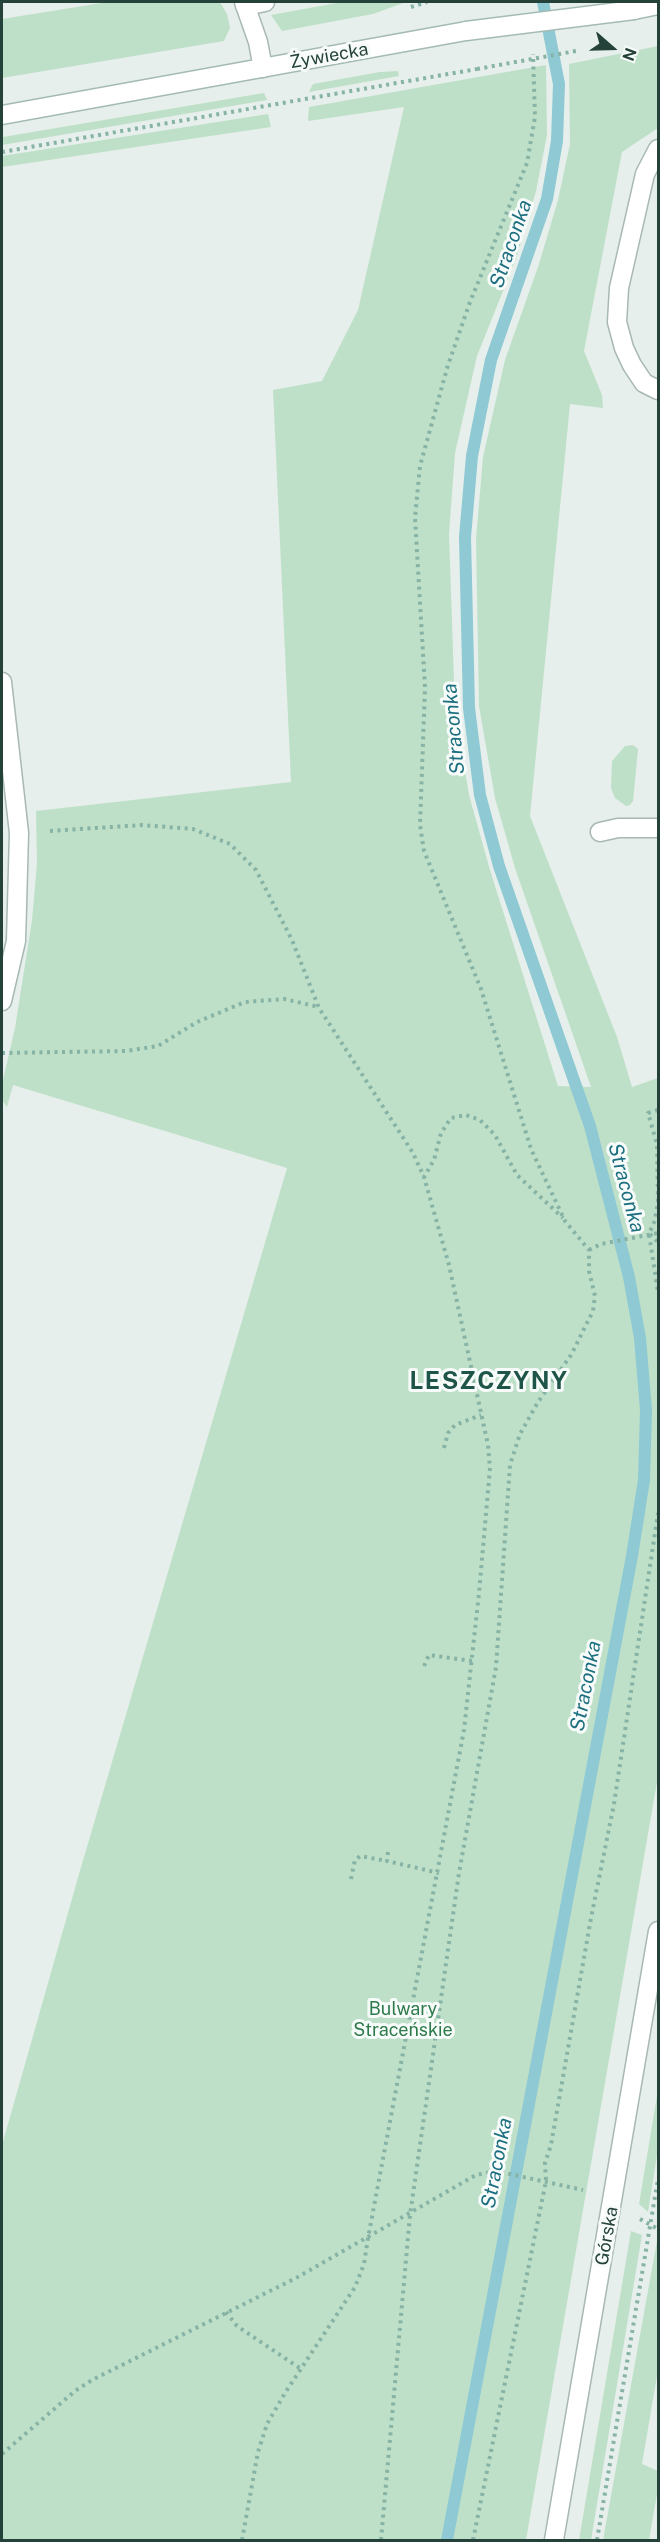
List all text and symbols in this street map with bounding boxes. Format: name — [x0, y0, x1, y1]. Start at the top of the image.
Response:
north arrow — [582, 18, 642, 78]
street label: Żywiecka — [288, 38, 370, 74]
text: N — [618, 45, 640, 63]
water label: Straconka — [485, 197, 537, 291]
water label: Straconka — [438, 682, 470, 776]
water label: Straconka — [603, 1141, 649, 1235]
district label: LESZCZYNY — [409, 1368, 569, 1396]
water label: Straconka — [565, 1639, 607, 1733]
park label: Bulwary Straceńskie — [353, 1998, 453, 2040]
water label: Straconka — [476, 2116, 518, 2210]
street label: Górska — [591, 2205, 623, 2267]

